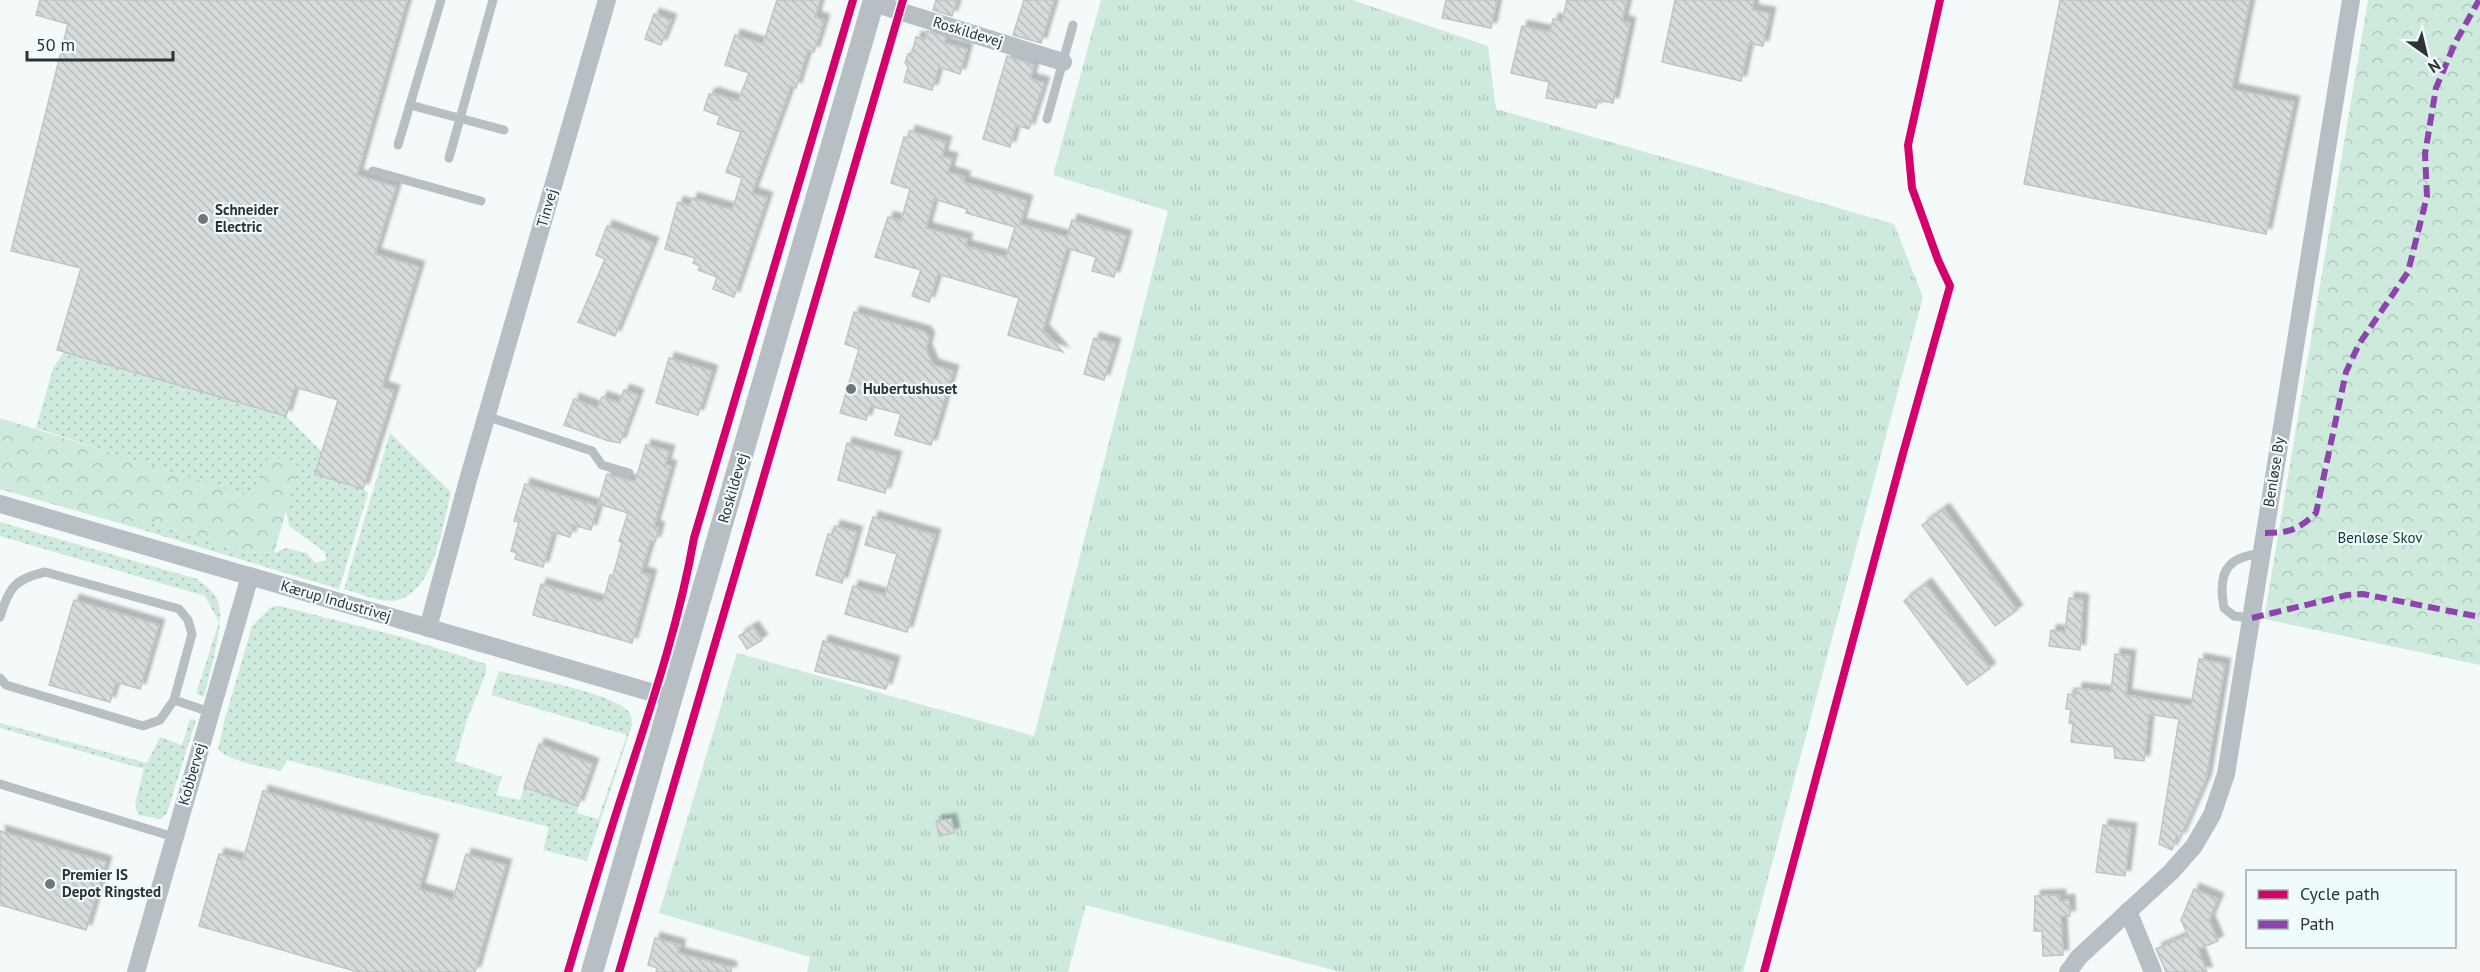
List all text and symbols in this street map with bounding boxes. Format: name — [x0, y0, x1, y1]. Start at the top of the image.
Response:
street label: Roskildevej — [931, 12, 1005, 51]
scale bar — [27, 24, 172, 62]
north arrow — [2396, 24, 2456, 84]
text: 50 m — [36, 33, 75, 56]
text: N — [2424, 55, 2444, 78]
street label: Tinvej — [532, 186, 561, 229]
place label: Schneider Electric — [215, 200, 279, 236]
marker: Schneider Electric — [196, 212, 210, 226]
place label: Hubertushuset — [863, 379, 958, 398]
marker: Hubertushuset — [844, 382, 858, 396]
street label: Benløse By — [2259, 436, 2288, 508]
street label: Roskildevej — [713, 451, 752, 525]
park label: Benløse Skov — [2337, 528, 2423, 547]
street label: Kærup Industrivej — [279, 576, 394, 625]
street label: Kobbervej — [174, 740, 209, 807]
place label: Premier IS Depot Ringsted — [62, 865, 161, 901]
legend — [2246, 870, 2456, 948]
marker: Premier IS Depot Ringsted — [43, 877, 57, 891]
text: Cycle path — [2300, 882, 2380, 905]
text: Path — [2300, 912, 2334, 935]

